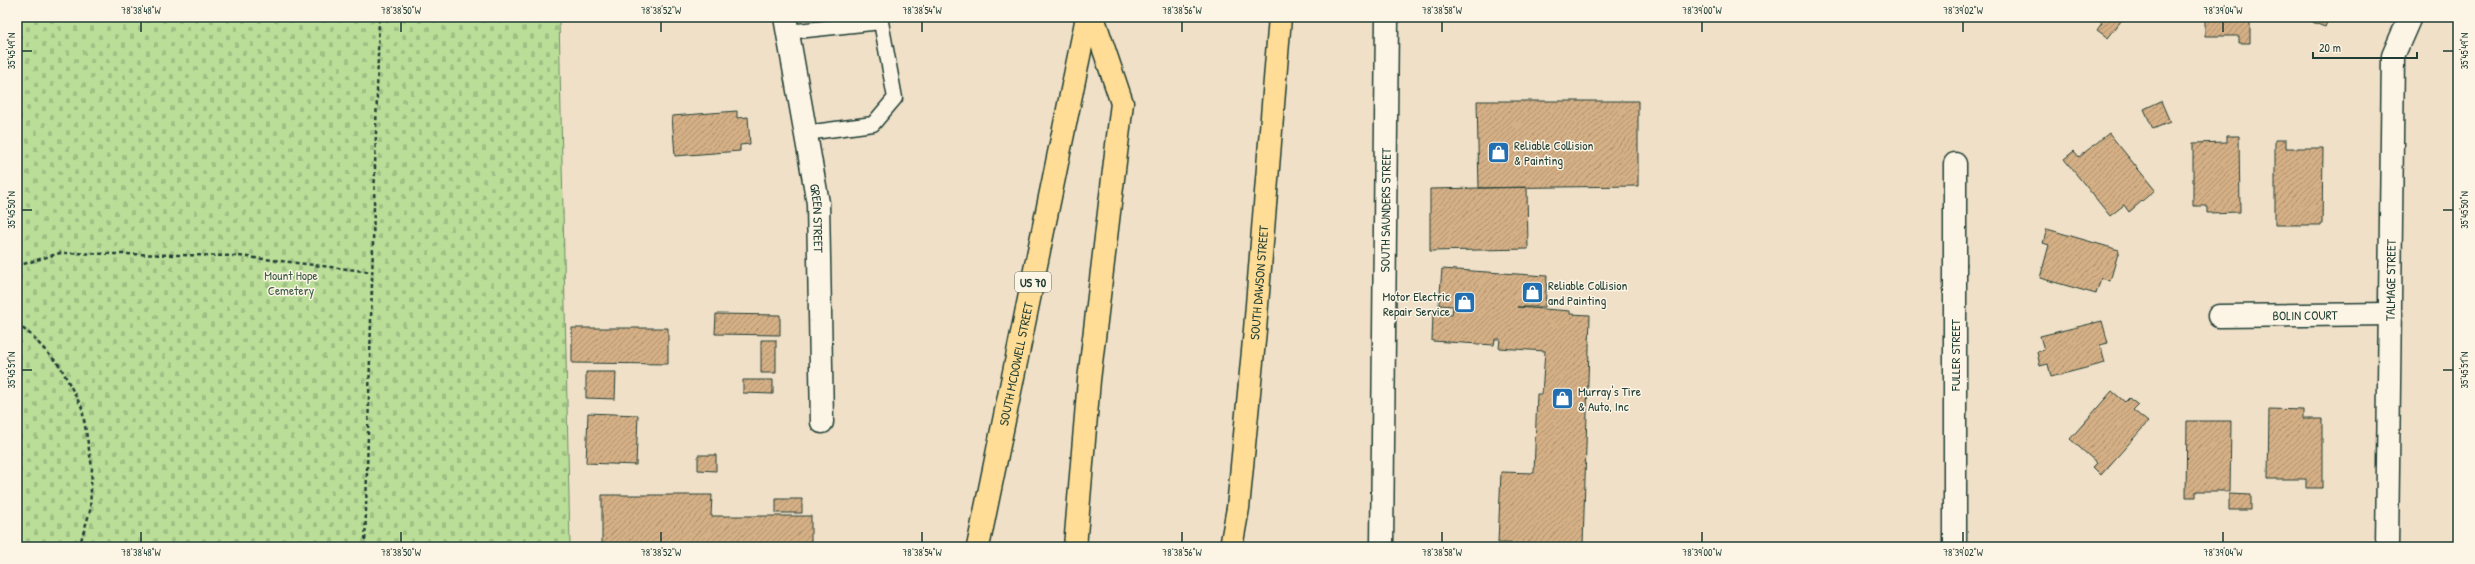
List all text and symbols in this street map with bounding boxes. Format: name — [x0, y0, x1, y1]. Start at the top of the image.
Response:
text: 78°38'48"W — [121, 4, 161, 17]
text: 78°38'50"W — [381, 4, 422, 17]
text: 78°38'52"W — [641, 4, 682, 17]
text: 78°38'54"W — [902, 4, 942, 17]
text: 78°38'56"W — [1162, 4, 1203, 17]
text: 78°38'58"W — [1422, 4, 1463, 17]
text: 78°39'00"W — [1682, 4, 1723, 17]
text: 78°39'02"W — [1943, 4, 1984, 17]
text: 78°39'04"W — [2204, 4, 2243, 17]
text: 35°45'49"N — [5, 33, 18, 69]
text: 35°45'49"N — [2458, 33, 2471, 69]
scale bar — [2313, 34, 2417, 60]
text: 20 m — [2319, 39, 2341, 56]
place label: Reliable Collision & Painting — [1514, 136, 1594, 169]
shop icon: Reliable Collision & Painting — [1486, 139, 1512, 165]
street label: SOUTH SAUNDERS STREET — [1376, 147, 1395, 272]
street label: GREEN STREET — [806, 182, 828, 254]
text: 35°45'50"N — [5, 191, 18, 229]
text: 35°45'50"N — [2458, 191, 2471, 229]
street label: SOUTH DAWSON STREET — [1245, 224, 1272, 341]
street label: TALMAGE STREET — [2381, 238, 2400, 321]
park label: Mount Hope Cemetery — [264, 266, 318, 299]
road number: US 70 — [1015, 272, 1051, 292]
place label: Reliable Collision and Painting — [1548, 276, 1628, 309]
shop icon: Reliable Collision and Painting — [1519, 279, 1545, 305]
place label: Motor Electric Repair Service — [1382, 287, 1450, 320]
shop icon: Motor Electric Repair Service — [1452, 290, 1478, 316]
street label: SOUTH MCDOWELL STREET — [994, 299, 1037, 427]
street label: BOLIN COURT — [2272, 306, 2339, 324]
street label: FULLER STREET — [1946, 318, 1964, 392]
text: 35°45'51"N — [5, 352, 18, 388]
text: 35°45'51"N — [2458, 352, 2471, 388]
place label: Murray's Tire & Auto, Inc — [1578, 382, 1641, 415]
shop icon: Murray's Tire & Auto, Inc — [1549, 385, 1575, 411]
text: 78°38'48"W — [121, 546, 161, 559]
text: 78°38'50"W — [381, 546, 422, 559]
text: 78°38'52"W — [641, 546, 682, 559]
text: 78°38'54"W — [902, 546, 942, 559]
text: 78°38'56"W — [1162, 546, 1203, 559]
text: 78°38'58"W — [1422, 546, 1463, 559]
text: 78°39'00"W — [1682, 546, 1723, 559]
text: 78°39'02"W — [1943, 546, 1984, 559]
text: 78°39'04"W — [2204, 546, 2243, 559]

